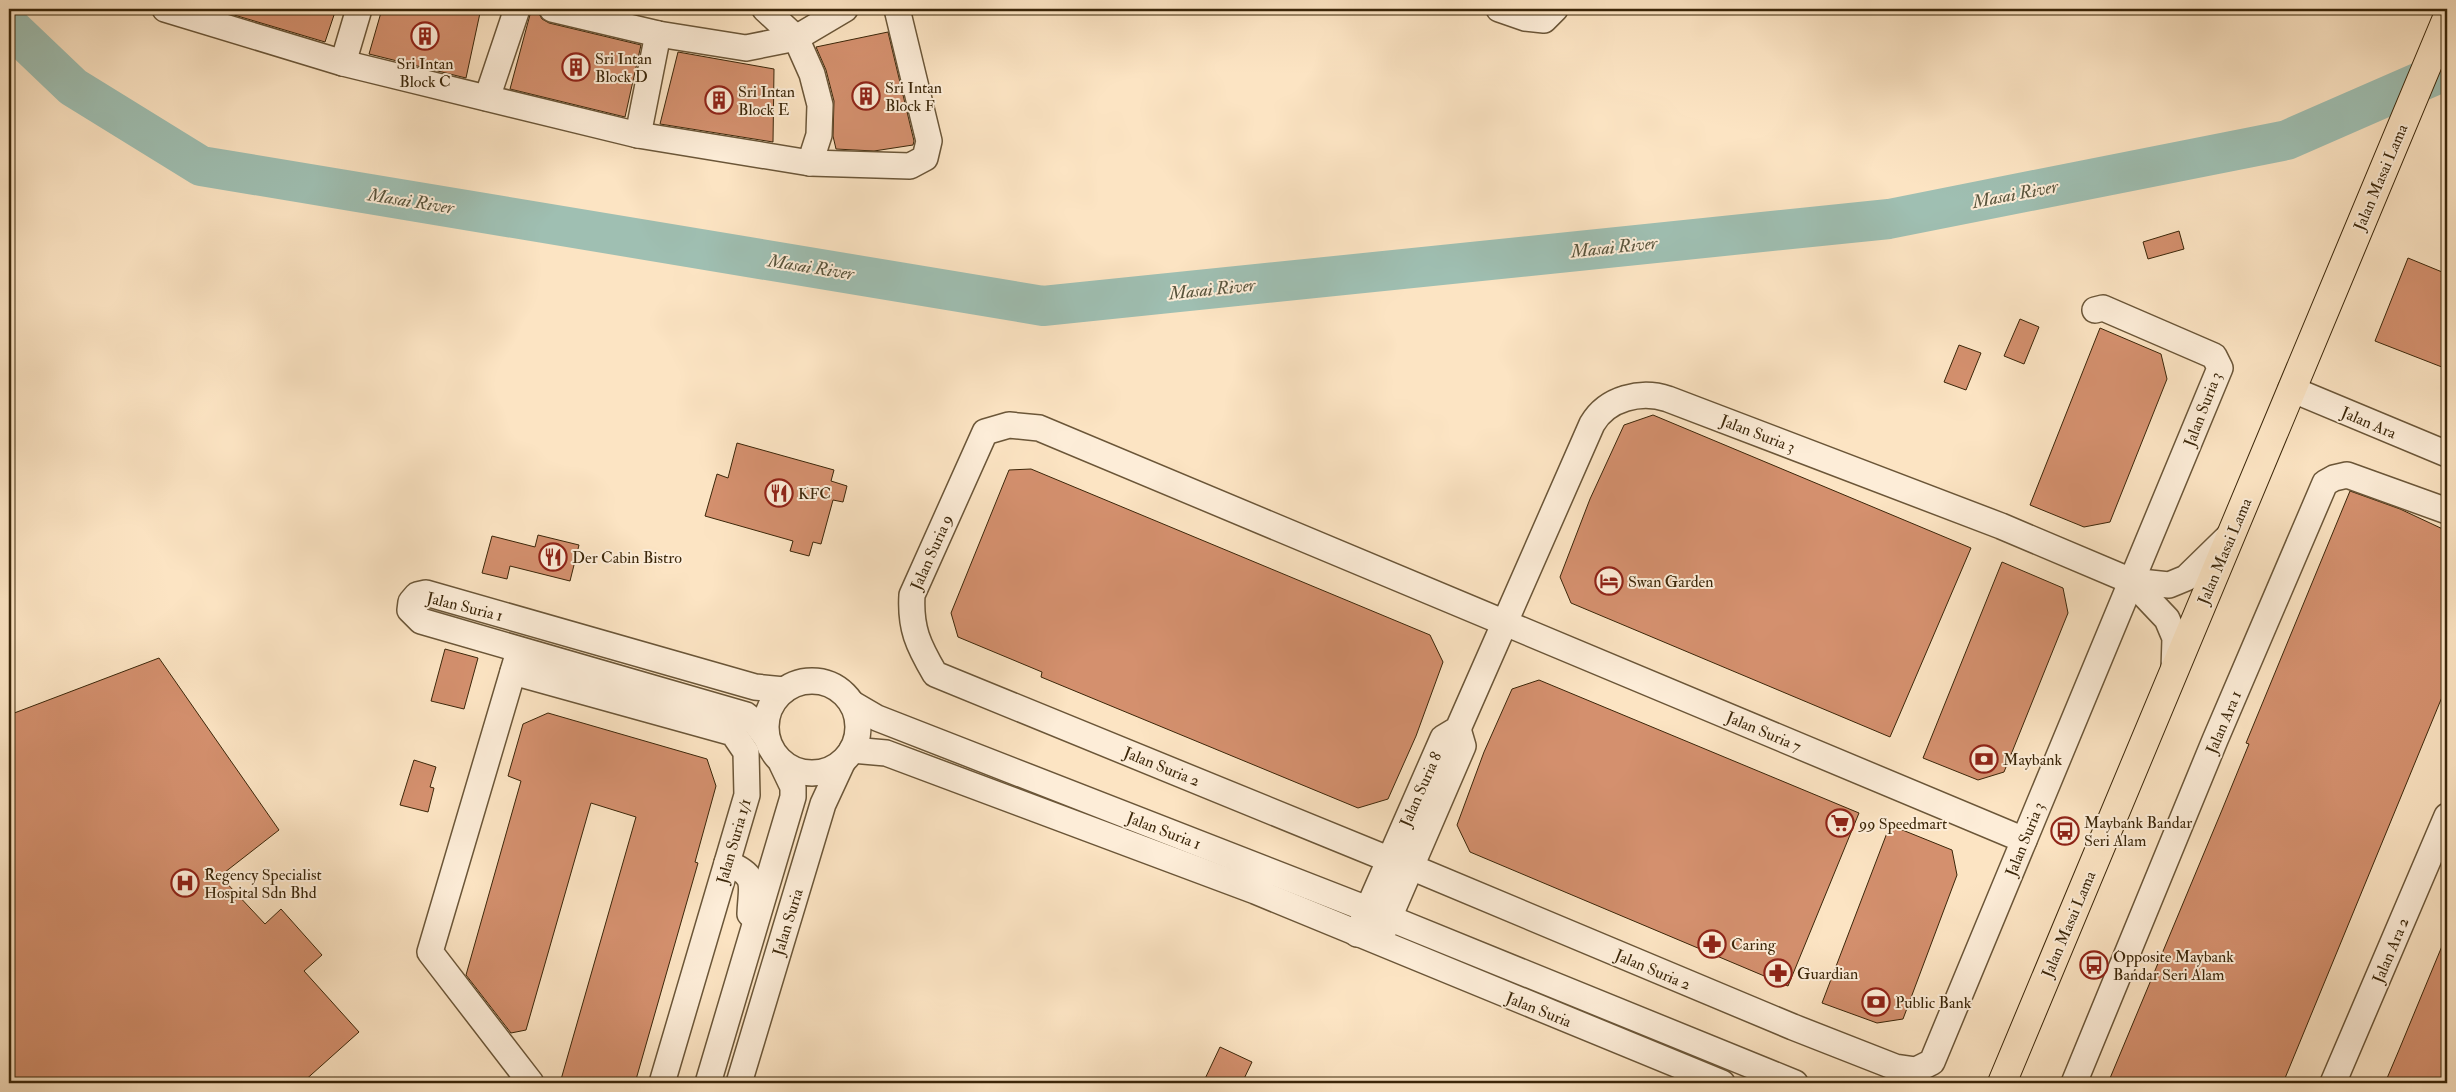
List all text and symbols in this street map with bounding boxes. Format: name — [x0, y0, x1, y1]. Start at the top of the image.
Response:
building icon: Sri Intan Block C — [410, 21, 440, 51]
place label: Sri Intan Block D — [595, 49, 652, 87]
building icon: Sri Intan Block D — [561, 52, 591, 82]
place label: Sri Intan Block C — [396, 54, 454, 92]
place label: Sri Intan Block F — [885, 78, 942, 116]
building icon: Sri Intan Block F — [851, 81, 881, 111]
place label: Sri Intan Block E — [738, 82, 795, 120]
building icon: Sri Intan Block E — [704, 85, 734, 115]
street label: Jalan Masai Lama — [2349, 121, 2413, 235]
water label: Masai River — [1969, 175, 2061, 214]
water label: Masai River — [365, 183, 457, 220]
water label: Masai River — [1569, 231, 1660, 264]
water label: Masai River — [765, 249, 857, 286]
water label: Masai River — [1167, 273, 1258, 306]
street label: Jalan Suria 3 — [2179, 369, 2227, 451]
street label: Jalan Ara — [2337, 402, 2399, 444]
street label: Jalan Suria 3 — [1716, 410, 1798, 458]
restaurant icon: KFC — [764, 478, 794, 508]
place label: KFC — [798, 484, 831, 504]
street label: Jalan Masai Lama — [2193, 495, 2257, 609]
street label: Jalan Suria 9 — [906, 512, 958, 595]
restaurant icon: Der Cabin Bistro — [538, 542, 568, 572]
place label: Der Cabin Bistro — [572, 548, 682, 568]
hotel icon: Swan Garden — [1594, 566, 1624, 596]
place label: Swan Garden — [1628, 572, 1713, 592]
street label: Jalan Suria 1 — [423, 588, 505, 627]
street label: Jalan Ara 1 — [2201, 688, 2247, 758]
street label: Jalan Suria 7 — [1722, 707, 1805, 758]
street label: Jalan Suria 2 — [1119, 742, 1203, 792]
bank icon: Maybank — [1969, 744, 1999, 774]
street label: Jalan Suria 8 — [1395, 748, 1447, 831]
place label: Maybank — [2003, 750, 2063, 770]
street label: Jalan Suria 1/1 — [712, 796, 757, 887]
street label: Jalan Suria 3 — [2001, 799, 2050, 881]
street label: Jalan Suria 1 — [1122, 807, 1204, 855]
supermarket icon: 99 Speedmart — [1825, 808, 1855, 838]
place label: Maybank Bandar Seri Alam — [2084, 813, 2192, 851]
place label: 99 Speedmart — [1858, 814, 1947, 835]
bus stop icon: Maybank Bandar Seri Alam — [2050, 816, 2080, 846]
place label: Regency Specialist Hospital Sdn Bhd — [204, 865, 322, 904]
hospital icon: Regency Specialist Hospital Sdn Bhd — [170, 868, 200, 898]
street label: Jalan Masai Lama — [2037, 868, 2101, 982]
street label: Jalan Suria — [768, 886, 809, 959]
street label: Jalan Ara 2 — [2368, 915, 2415, 987]
pharmacy icon: Caring — [1697, 929, 1727, 959]
place label: Caring — [1731, 935, 1777, 955]
street label: Jalan Suria 2 — [1610, 945, 1694, 996]
place label: Opposite Maybank Bandar Seri Alam — [2113, 947, 2234, 985]
bus stop icon: Opposite Maybank Bandar Seri Alam — [2079, 950, 2109, 980]
pharmacy icon: Guardian — [1763, 958, 1793, 988]
place label: Guardian — [1797, 964, 1858, 984]
street label: Jalan Suria — [1502, 987, 1575, 1033]
bank icon: Public Bank — [1861, 987, 1891, 1017]
place label: Public Bank — [1895, 993, 1972, 1013]

